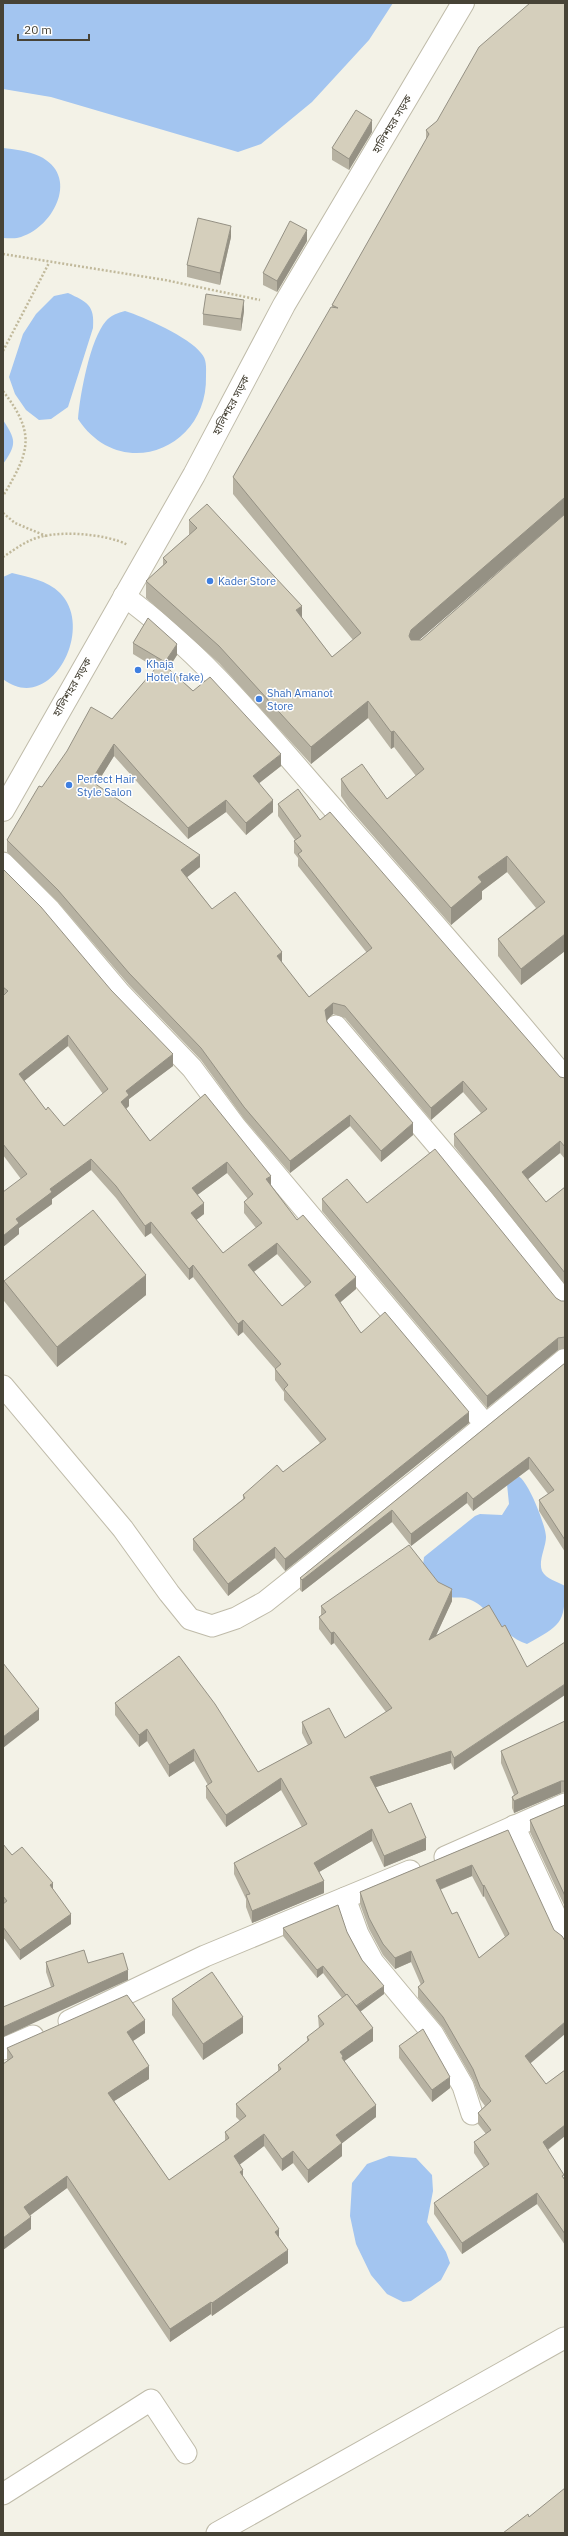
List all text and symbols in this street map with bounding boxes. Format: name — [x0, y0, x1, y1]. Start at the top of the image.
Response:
scale bar — [18, 16, 89, 42]
text: 20 m — [24, 22, 52, 37]
street label: হালিশহর সড়ক — [369, 92, 415, 157]
street label: হালিশহর সড়ক — [209, 373, 253, 438]
place label: Kader Store — [218, 574, 276, 588]
marker: Kader Store — [205, 576, 215, 586]
street label: হালিশহর সড়ক — [49, 655, 95, 720]
place label: Khaja Hotel( fake) — [146, 657, 204, 684]
marker: Khaja Hotel( fake) — [133, 665, 143, 675]
place label: Shah Amanot Store — [267, 686, 333, 713]
marker: Shah Amanot Store — [254, 694, 264, 704]
place label: Perfect Hair Style Salon — [77, 772, 136, 799]
marker: Perfect Hair Style Salon — [64, 780, 74, 790]

